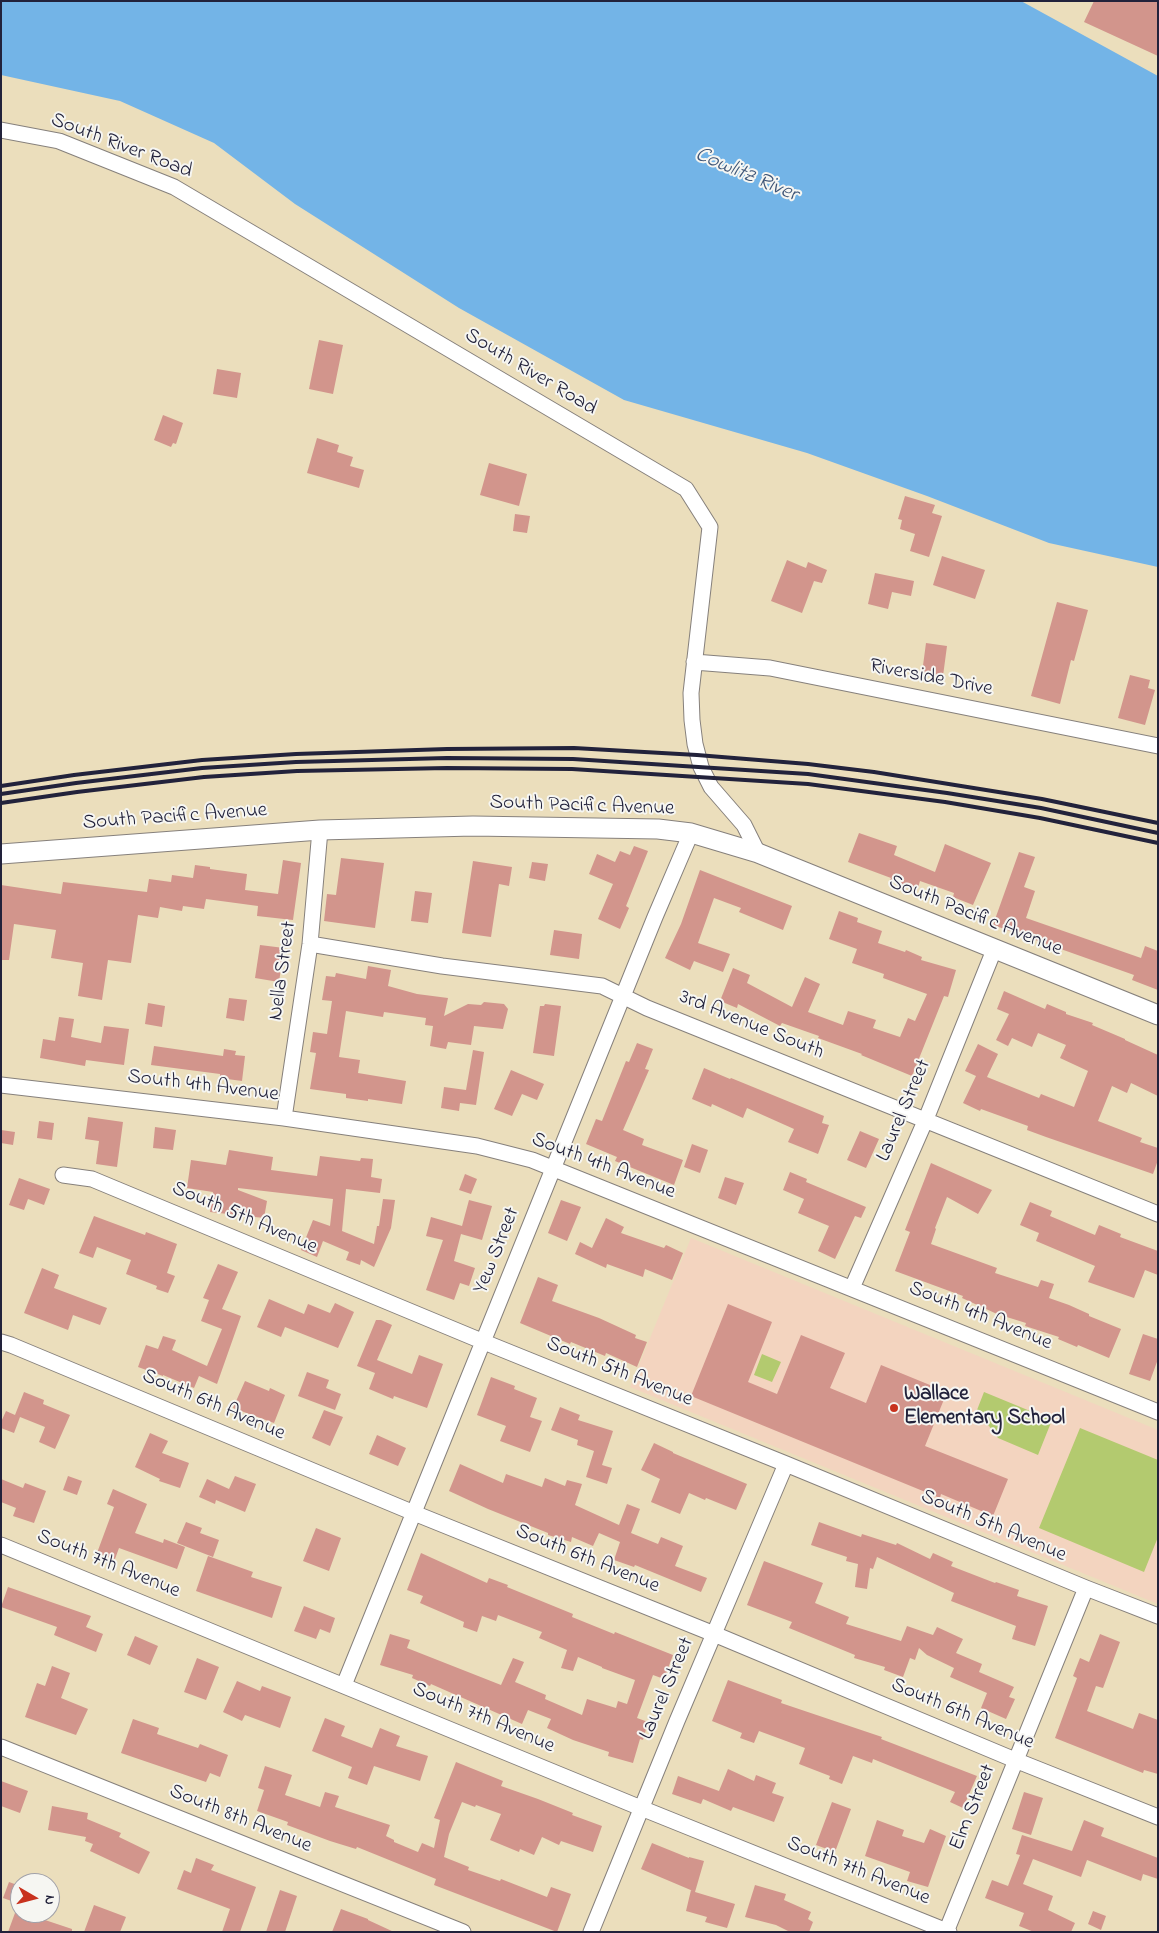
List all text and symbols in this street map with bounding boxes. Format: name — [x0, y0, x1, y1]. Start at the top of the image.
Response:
street label: South River Road — [47, 108, 195, 186]
water label: Cowlitz River — [691, 143, 801, 209]
street label: South River Road — [459, 324, 601, 422]
street label: Riverside Drive — [867, 655, 995, 703]
street label: South Pacific Avenue — [489, 791, 675, 823]
street label: South Pacific Avenue — [82, 799, 268, 837]
street label: South Pacific Avenue — [885, 871, 1065, 963]
street label: Nella Street — [265, 920, 303, 1022]
street label: 3rd Avenue South — [675, 986, 827, 1066]
street label: Laurel Street — [872, 1056, 938, 1166]
street label: South 4th Avenue — [126, 1065, 280, 1109]
street label: South 4th Avenue — [527, 1128, 679, 1206]
street label: South 5th Avenue — [167, 1177, 321, 1261]
street label: Yew Street — [469, 1204, 527, 1298]
street label: South 4th Avenue — [905, 1277, 1055, 1357]
street label: South 5th Avenue — [542, 1332, 696, 1414]
street label: South 6th Avenue — [138, 1365, 288, 1447]
place label: Wallace Elementary School — [904, 1383, 1065, 1433]
marker: Wallace Elementary School — [888, 1402, 900, 1414]
street label: South 5th Avenue — [916, 1485, 1070, 1569]
street label: South 6th Avenue — [511, 1520, 663, 1600]
street label: South 7th Avenue — [33, 1525, 183, 1605]
street label: Laurel Street — [635, 1634, 701, 1744]
street label: South 6th Avenue — [887, 1674, 1037, 1756]
street label: South 7th Avenue — [408, 1678, 558, 1760]
street label: Elm Street — [945, 1761, 1003, 1855]
street label: South 8th Avenue — [165, 1780, 315, 1860]
street label: South 7th Avenue — [783, 1832, 933, 1912]
north arrow — [10, 1873, 60, 1923]
text: N — [38, 1894, 60, 1906]

